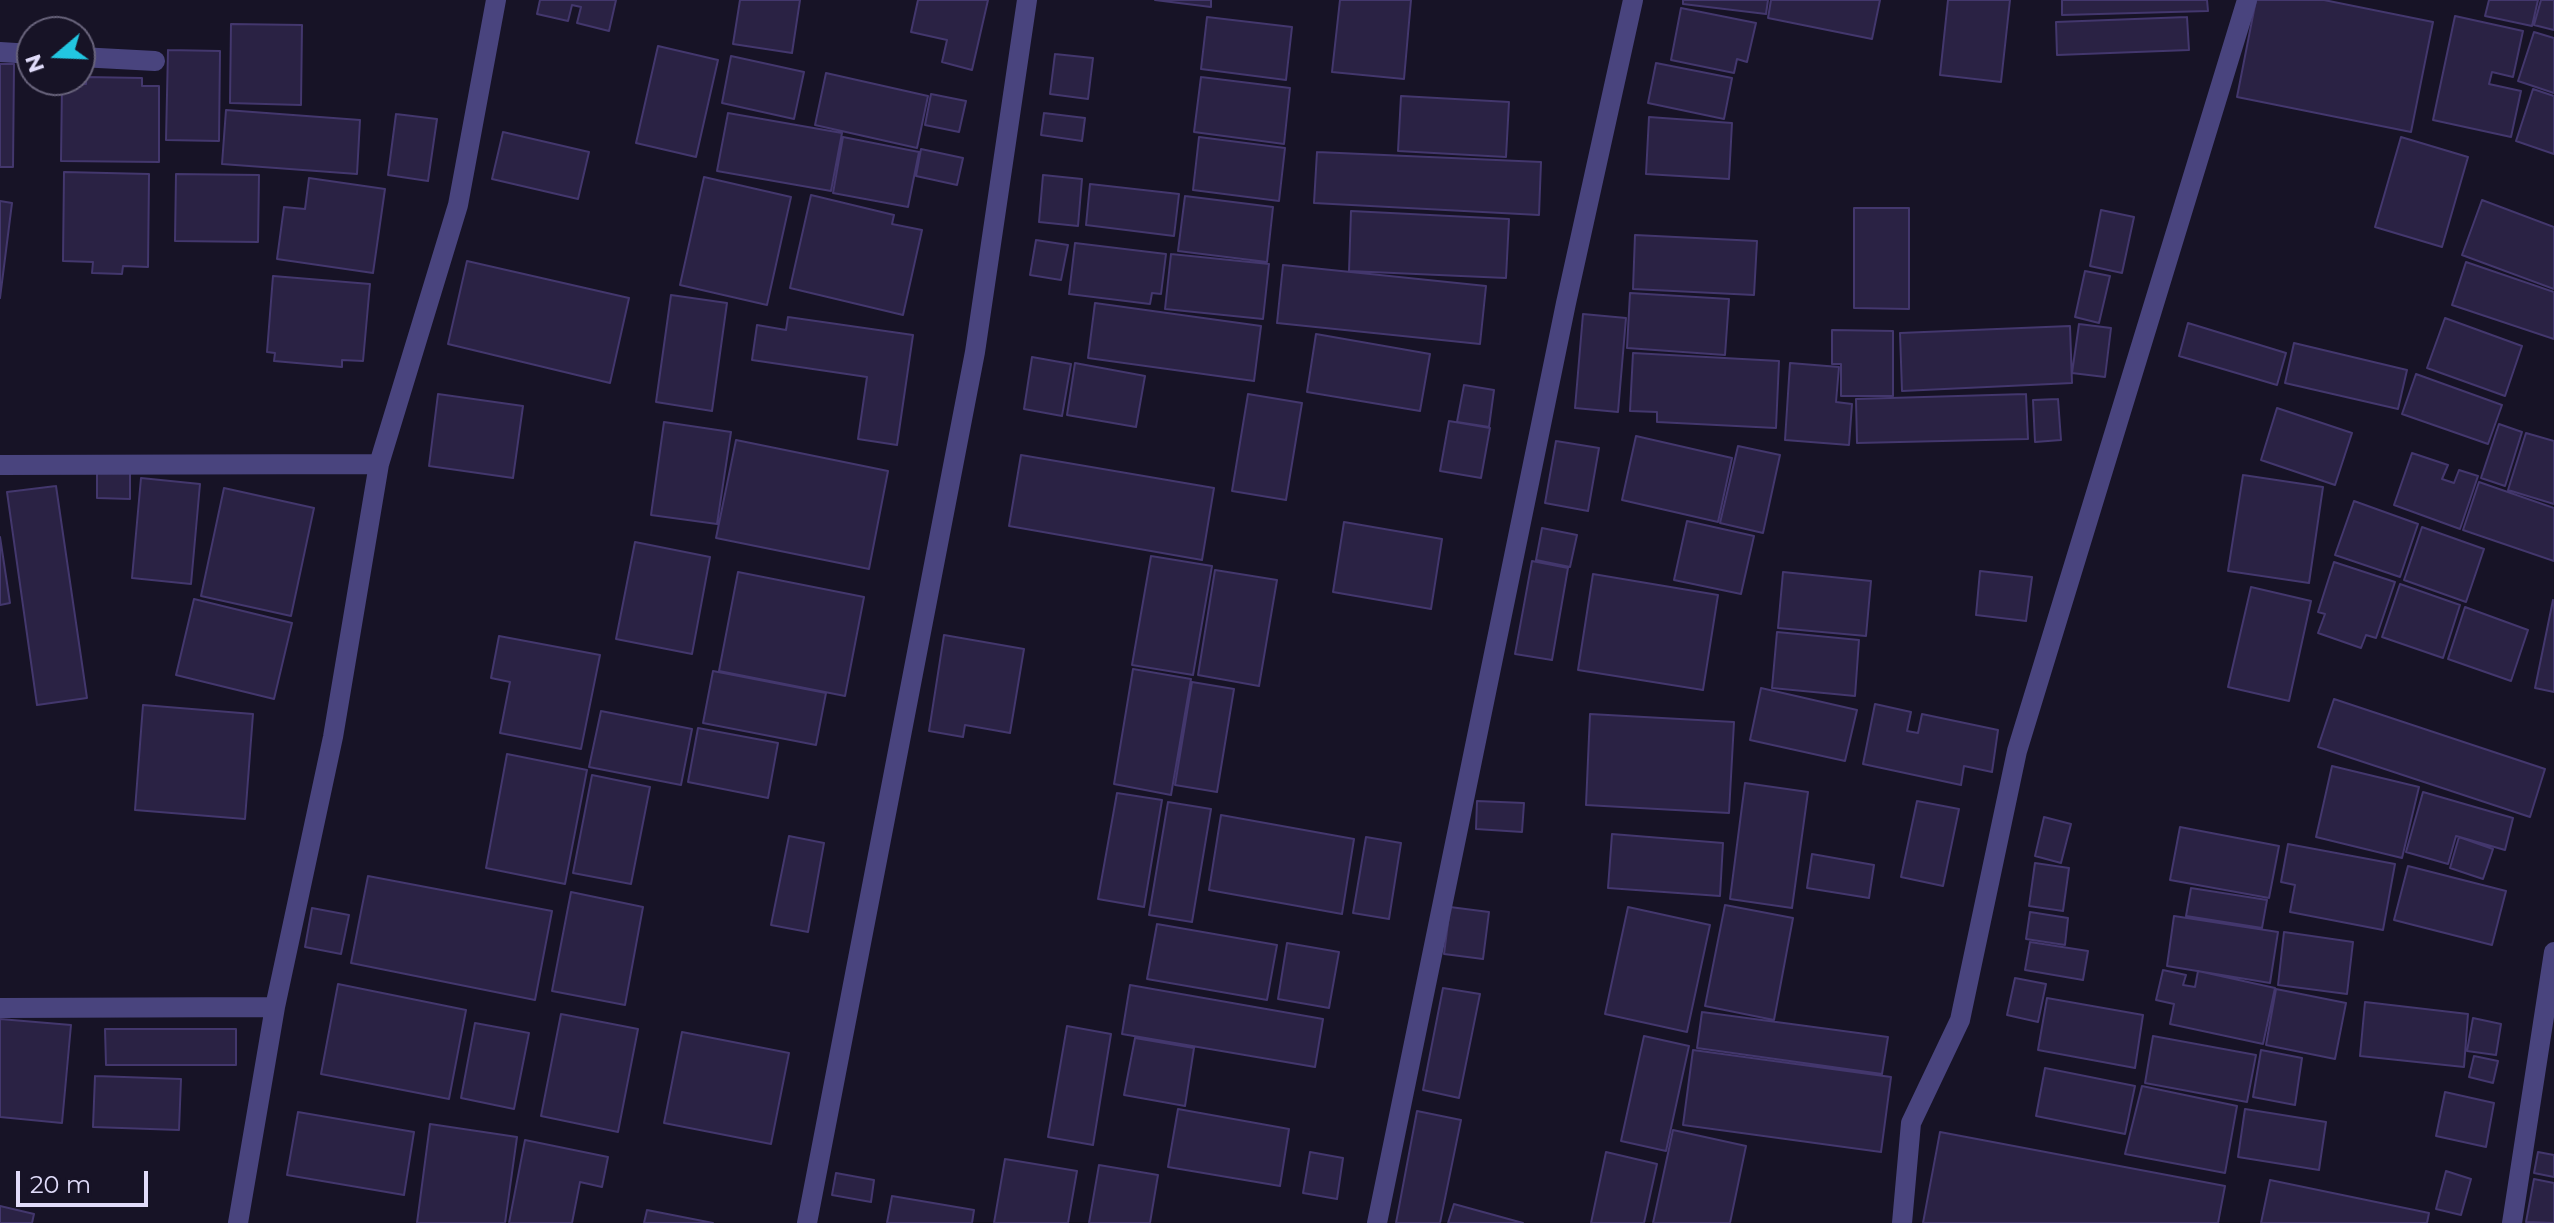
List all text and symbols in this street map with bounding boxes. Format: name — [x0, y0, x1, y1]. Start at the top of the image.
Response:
north arrow — [16, 16, 96, 96]
text: N — [19, 51, 50, 76]
scale bar — [20, 1155, 152, 1205]
text: 20 m — [30, 1170, 91, 1199]

